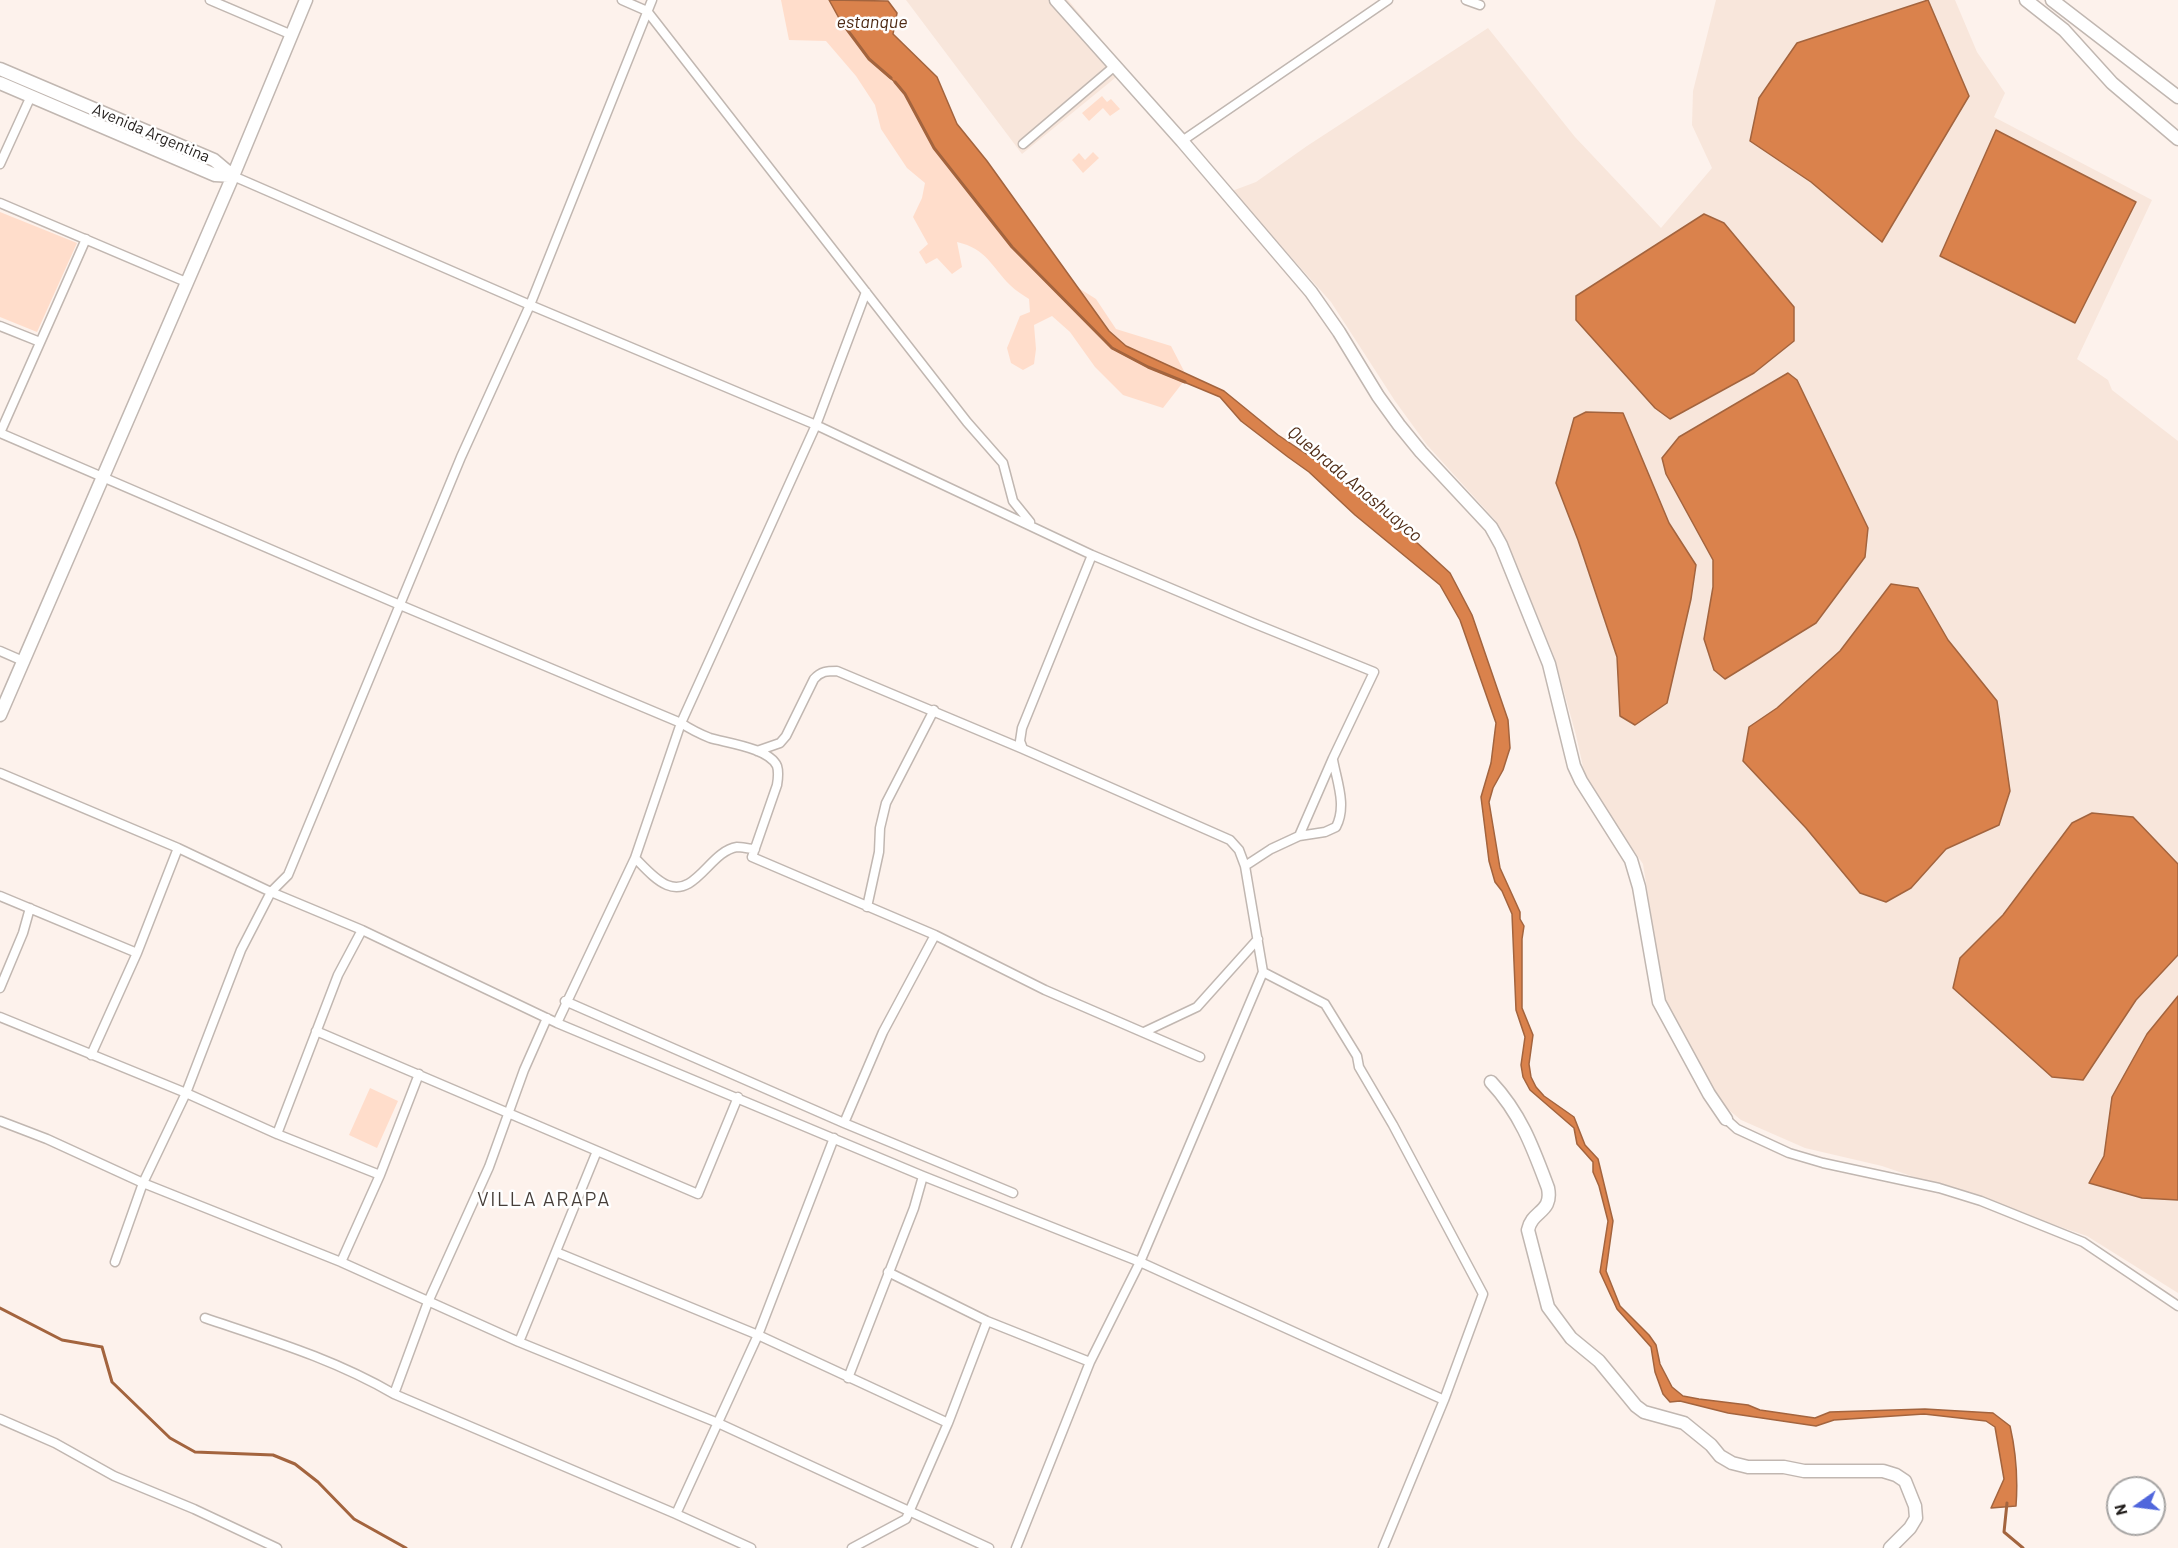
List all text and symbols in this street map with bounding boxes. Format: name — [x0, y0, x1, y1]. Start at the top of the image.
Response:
water label: estanque — [836, 11, 908, 33]
street label: Avenida Argentina — [89, 100, 213, 166]
water label: Quebrada Anashuayco — [1283, 421, 1427, 547]
district label: VILLA ARAPA — [477, 1187, 611, 1211]
north arrow — [2106, 1476, 2166, 1536]
text: N — [2109, 1503, 2130, 1517]

